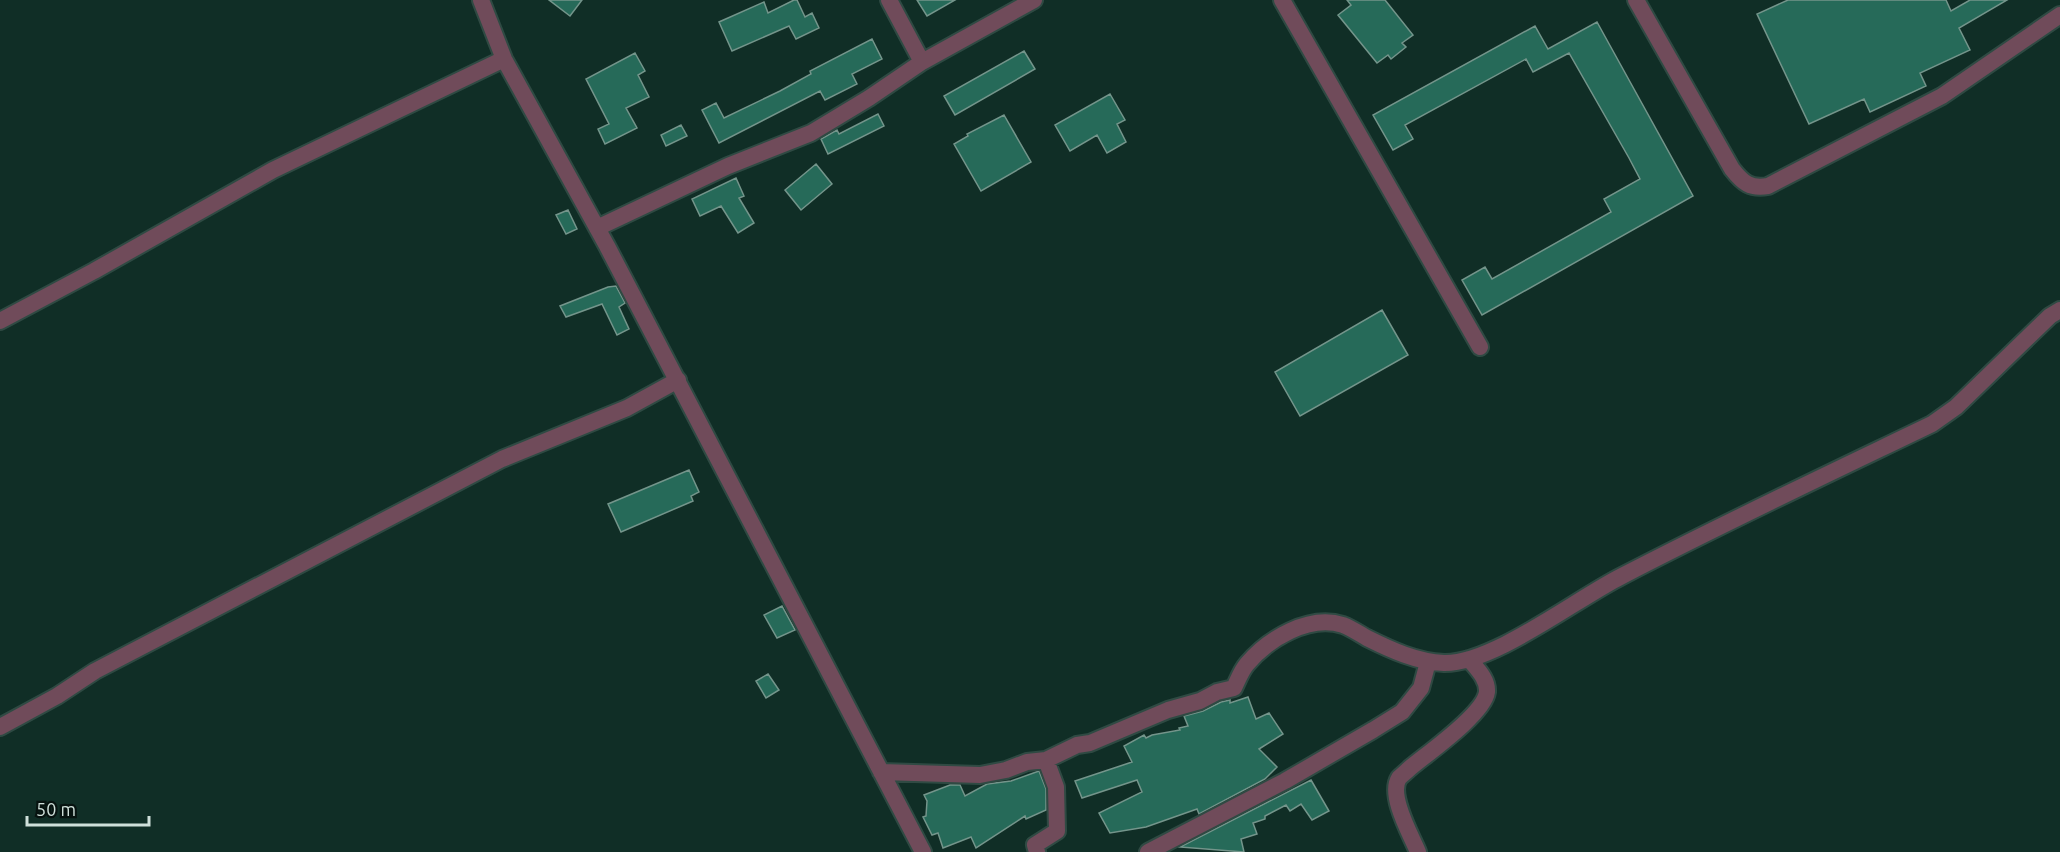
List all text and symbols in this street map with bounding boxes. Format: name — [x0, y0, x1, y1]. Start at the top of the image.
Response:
scale bar — [27, 789, 148, 827]
text: 50 m — [36, 799, 76, 819]

